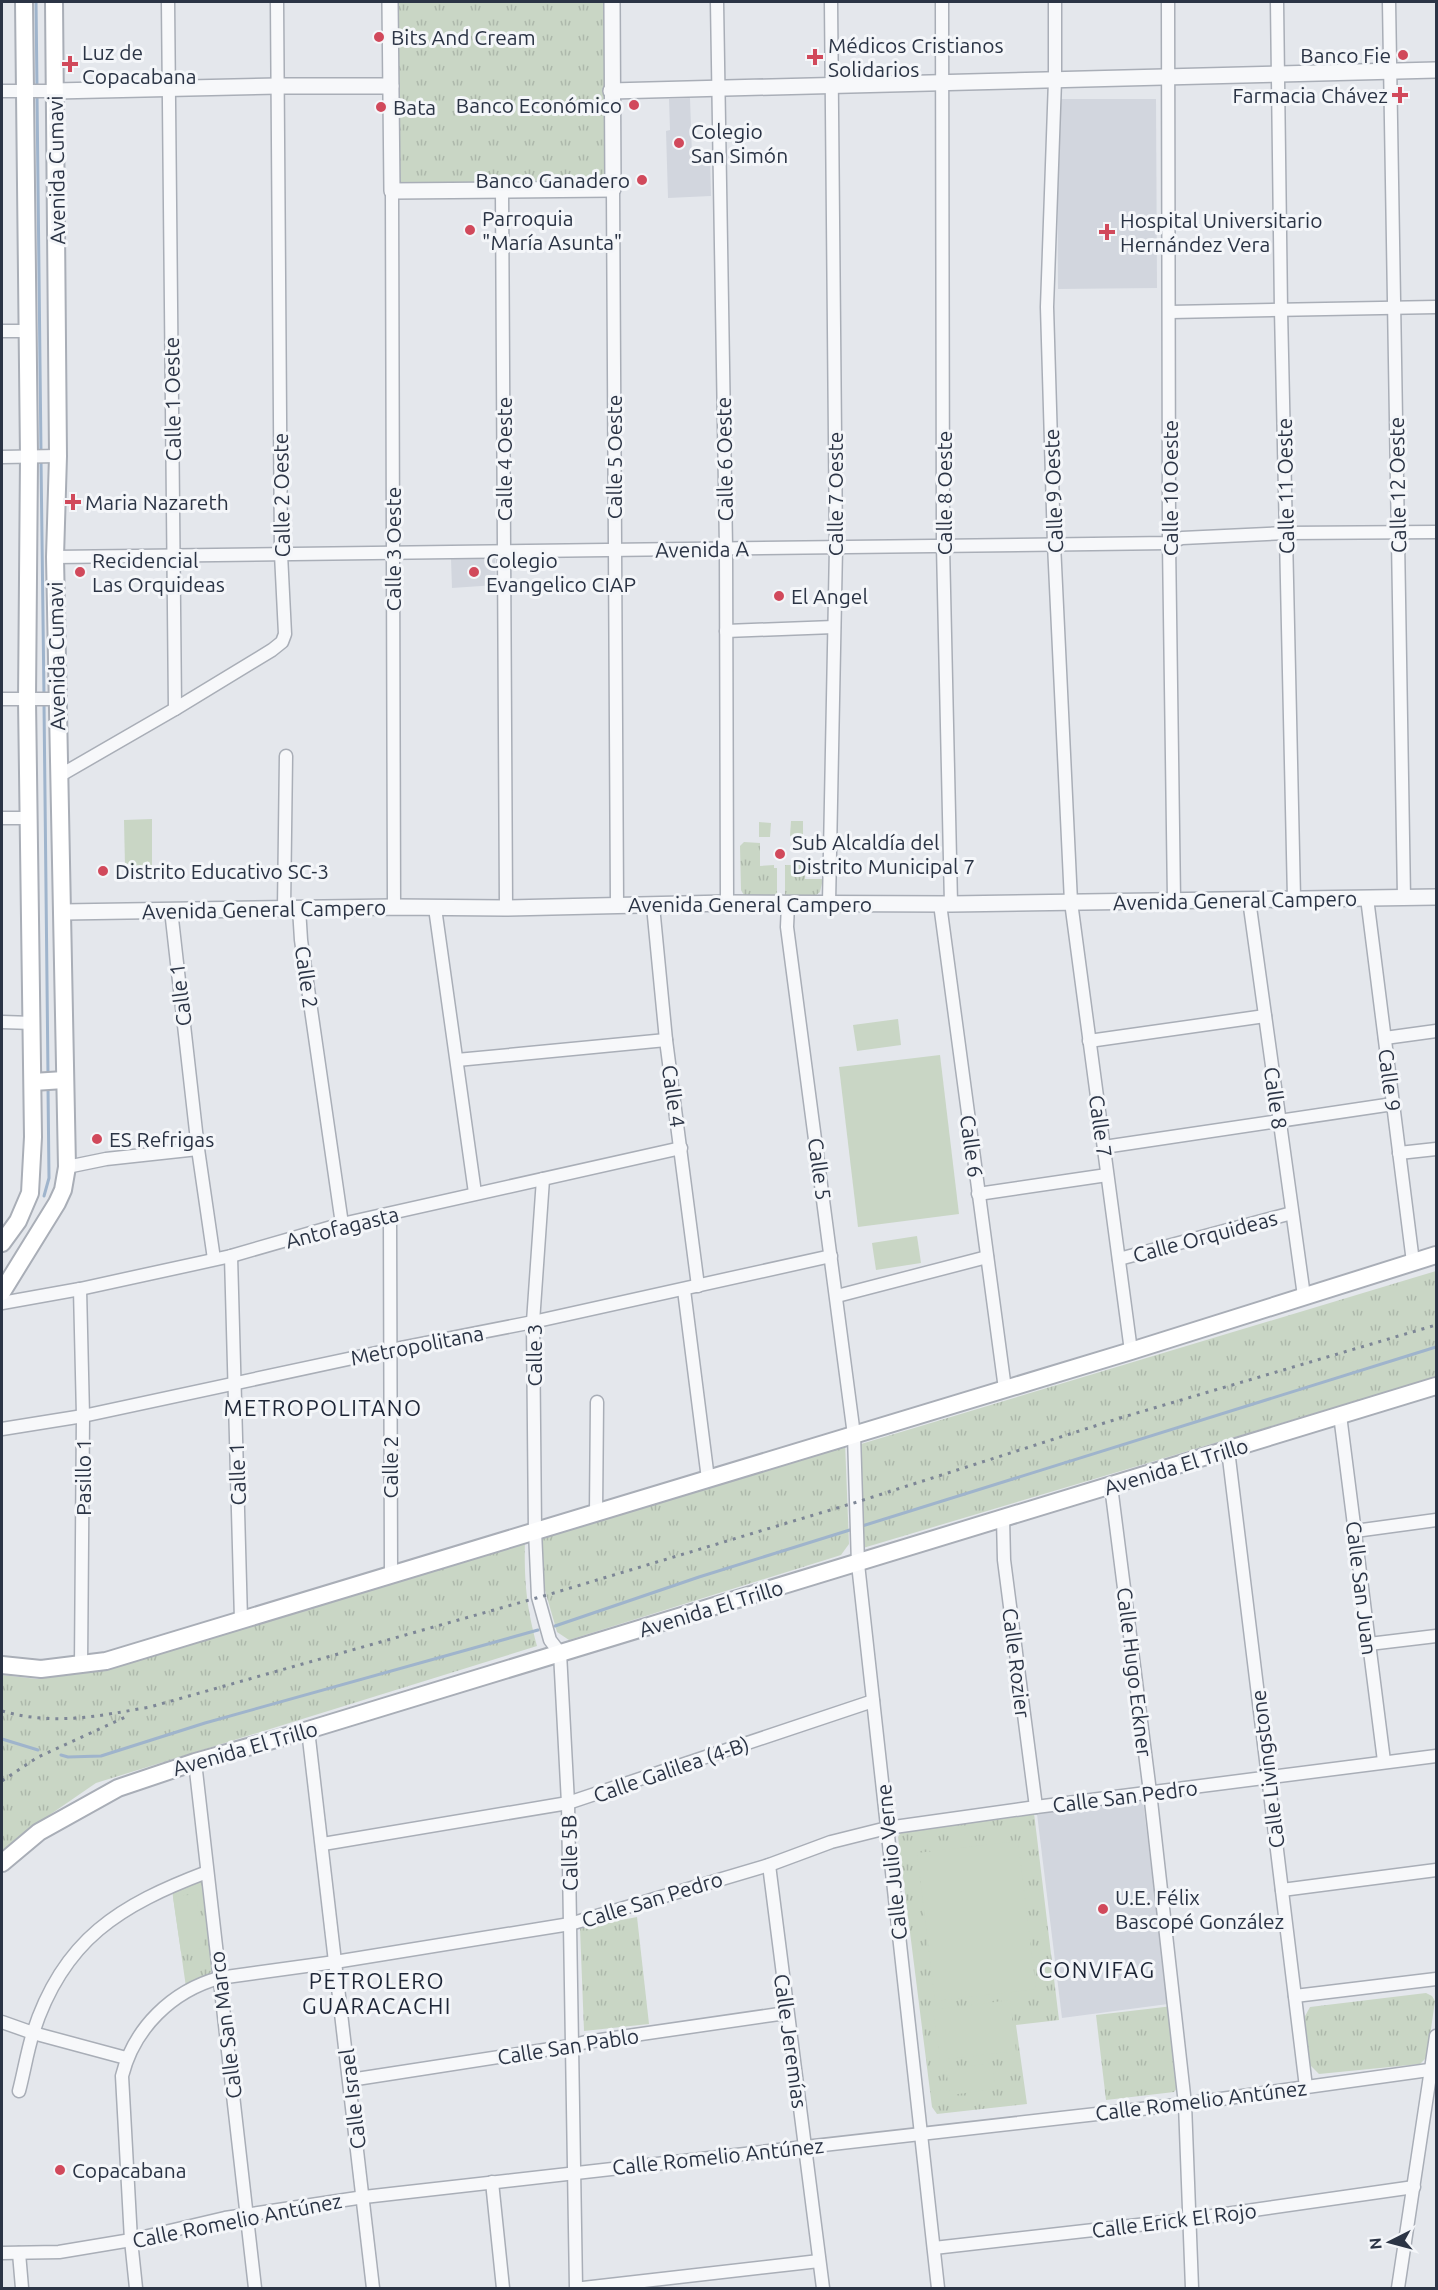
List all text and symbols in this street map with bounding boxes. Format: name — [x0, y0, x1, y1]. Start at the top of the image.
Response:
place label: Bits And Cream — [391, 25, 536, 49]
marker: Bits And Cream — [372, 30, 386, 44]
place label: Médicos Cristianos Solidarios — [828, 33, 1004, 81]
place label: Luz de Copacabana — [82, 40, 197, 88]
place label: Banco Fie — [1300, 43, 1391, 67]
marker: Médicos Cristianos Solidarios — [806, 48, 824, 66]
marker: Banco Fie — [1396, 48, 1410, 62]
marker: Luz de Copacabana — [63, 57, 77, 71]
place label: Farmacia Chávez — [1233, 83, 1388, 107]
marker: Farmacia Chávez — [1393, 88, 1407, 102]
place label: Banco Económico — [456, 93, 622, 117]
street label: Avenida Cumavi — [43, 95, 69, 245]
place label: Bata — [393, 95, 436, 119]
marker: Banco Económico — [627, 98, 641, 112]
marker: Bata — [374, 100, 388, 114]
place label: Colegio San Simón — [691, 119, 788, 167]
marker: Colegio San Simón — [672, 136, 686, 150]
place label: Banco Ganadero — [475, 168, 630, 192]
marker: Banco Ganadero — [635, 173, 649, 187]
place label: Parroquia "María Asunta" — [482, 206, 622, 254]
place label: Hospital Universitario Hernández Vera — [1120, 208, 1322, 256]
marker: Parroquia "María Asunta" — [463, 223, 477, 237]
marker: Hospital Universitario Hernández Vera — [1098, 223, 1116, 241]
street label: Calle 1 Oeste — [159, 337, 185, 461]
street label: Calle 5 Oeste — [602, 395, 626, 519]
street label: Calle 4 Oeste — [492, 397, 516, 521]
street label: Calle 6 Oeste — [711, 397, 737, 521]
street label: Calle 12 Oeste — [1384, 417, 1410, 553]
street label: Calle 11 Oeste — [1272, 418, 1298, 554]
street label: Calle 10 Oeste — [1158, 420, 1182, 556]
street label: Calle 9 Oeste — [1039, 428, 1067, 554]
street label: Calle 8 Oeste — [932, 431, 956, 555]
street label: Calle 7 Oeste — [823, 432, 847, 556]
street label: Calle 2 Oeste — [268, 433, 294, 557]
street label: Calle 3 Oeste — [381, 487, 405, 611]
place label: Maria Nazareth — [85, 490, 229, 514]
marker: Maria Nazareth — [66, 495, 80, 509]
street label: Avenida A — [655, 536, 749, 562]
place label: Recidencial Las Orquideas — [92, 548, 225, 596]
place label: Colegio Evangelico CIAP — [486, 548, 636, 596]
marker: Recidencial Las Orquideas — [73, 565, 87, 579]
marker: Colegio Evangelico CIAP — [467, 565, 481, 579]
street label: Avenida Cumavi — [43, 581, 69, 731]
place label: El Angel — [791, 584, 868, 608]
marker: El Angel — [772, 589, 786, 603]
place label: Sub Alcaldía del Distrito Municipal 7 — [792, 830, 975, 878]
marker: Sub Alcaldía del Distrito Municipal 7 — [773, 847, 787, 861]
place label: Distrito Educativo SC-3 — [115, 859, 329, 883]
marker: Distrito Educativo SC-3 — [96, 864, 110, 878]
street label: Avenida General Campero — [1113, 886, 1357, 914]
street label: Avenida General Campero — [628, 892, 872, 916]
street label: Avenida General Campero — [142, 895, 386, 923]
street label: Calle 2 — [291, 944, 323, 1010]
street label: Calle 1 — [164, 962, 196, 1028]
street label: Calle 9 — [1374, 1047, 1406, 1113]
street label: Calle 4 — [658, 1063, 690, 1129]
street label: Calle 8 — [1260, 1065, 1292, 1131]
street label: Calle 7 — [1085, 1093, 1117, 1159]
street label: Calle 6 — [956, 1113, 988, 1179]
place label: ES Refrigas — [109, 1127, 214, 1151]
marker: ES Refrigas — [90, 1132, 104, 1146]
street label: Calle 5 — [804, 1136, 836, 1202]
street label: Antofagasta — [283, 1201, 401, 1253]
street label: Calle Orquideas — [1130, 1205, 1280, 1267]
street label: Metropolitana — [348, 1320, 486, 1370]
street label: Calle 3 — [522, 1324, 546, 1386]
district label: METROPOLITANO — [223, 1395, 423, 1420]
street label: Avenida El Trillo — [1101, 1433, 1251, 1499]
street label: Calle 2 — [378, 1436, 402, 1498]
street label: Pasillo 1 — [71, 1438, 95, 1516]
street label: Calle 1 — [224, 1442, 250, 1506]
street label: Calle San Juan — [1342, 1520, 1382, 1656]
street label: Avenida El Trillo — [636, 1575, 786, 1641]
street label: Calle Hugo Eckner — [1113, 1586, 1157, 1758]
street label: Calle Rozier — [998, 1607, 1036, 1719]
street label: Calle Livingstone — [1245, 1688, 1289, 1850]
street label: Avenida El Trillo — [170, 1716, 320, 1780]
street label: Calle Galilea (4-B) — [590, 1731, 752, 1807]
street label: Calle San Pedro — [1051, 1775, 1199, 1817]
street label: Calle Julio Verne — [871, 1783, 911, 1941]
street label: Calle 5B — [556, 1815, 582, 1891]
street label: Calle San Pedro — [579, 1866, 725, 1932]
place label: U.E. Félix Bascopé González — [1115, 1885, 1284, 1933]
marker: U.E. Félix Bascopé González — [1096, 1902, 1110, 1916]
street label: Calle San Marco — [204, 1950, 246, 2100]
district label: CONVIFAG — [1038, 1957, 1156, 1982]
district label: PETROLERO GUARACACHI — [302, 1968, 452, 2018]
street label: Calle Jeremías — [770, 1972, 812, 2110]
street label: Calle San Pablo — [496, 2023, 640, 2069]
street label: Calle Israel — [334, 2047, 370, 2151]
street label: Calle Romelio Antúnez — [1094, 2075, 1308, 2125]
street label: Calle Romelio Antúnez — [611, 2133, 825, 2179]
place label: Copacabana — [72, 2158, 187, 2182]
marker: Copacabana — [53, 2163, 67, 2177]
street label: Calle Romelio Antúnez — [130, 2188, 344, 2252]
street label: Calle Erick El Rojo — [1090, 2198, 1258, 2242]
north arrow — [1360, 2212, 1420, 2272]
text: N — [1366, 2237, 1385, 2250]

